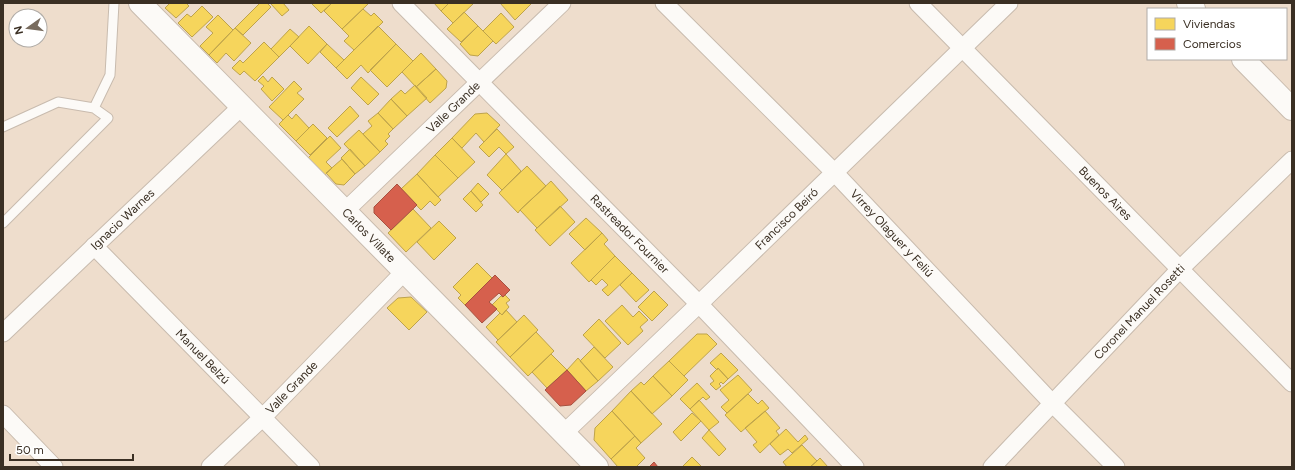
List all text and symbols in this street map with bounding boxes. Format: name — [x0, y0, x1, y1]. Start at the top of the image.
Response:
north arrow — [8, 8, 48, 48]
legend — [1147, 8, 1287, 60]
text: Viviendas — [1183, 17, 1236, 31]
text: N — [11, 25, 26, 36]
text: Comercios — [1183, 37, 1242, 51]
street label: Valle Grande — [424, 78, 483, 136]
street label: Buenos Aires — [1076, 163, 1135, 223]
street label: Francisco Beiró — [752, 185, 821, 253]
street label: Ignacio Warnes — [88, 186, 158, 253]
street label: Virrey Olaguer y Feliú — [847, 187, 936, 280]
street label: Rastreador Fournier — [587, 191, 672, 277]
street label: Carlos Villate — [339, 205, 399, 266]
street label: Coronel Manuel Rosetti — [1091, 261, 1188, 362]
street label: Manuel Belzú — [173, 326, 232, 387]
street label: Valle Grande — [263, 358, 321, 417]
scale bar — [10, 436, 133, 462]
text: 50 m — [16, 443, 44, 457]

